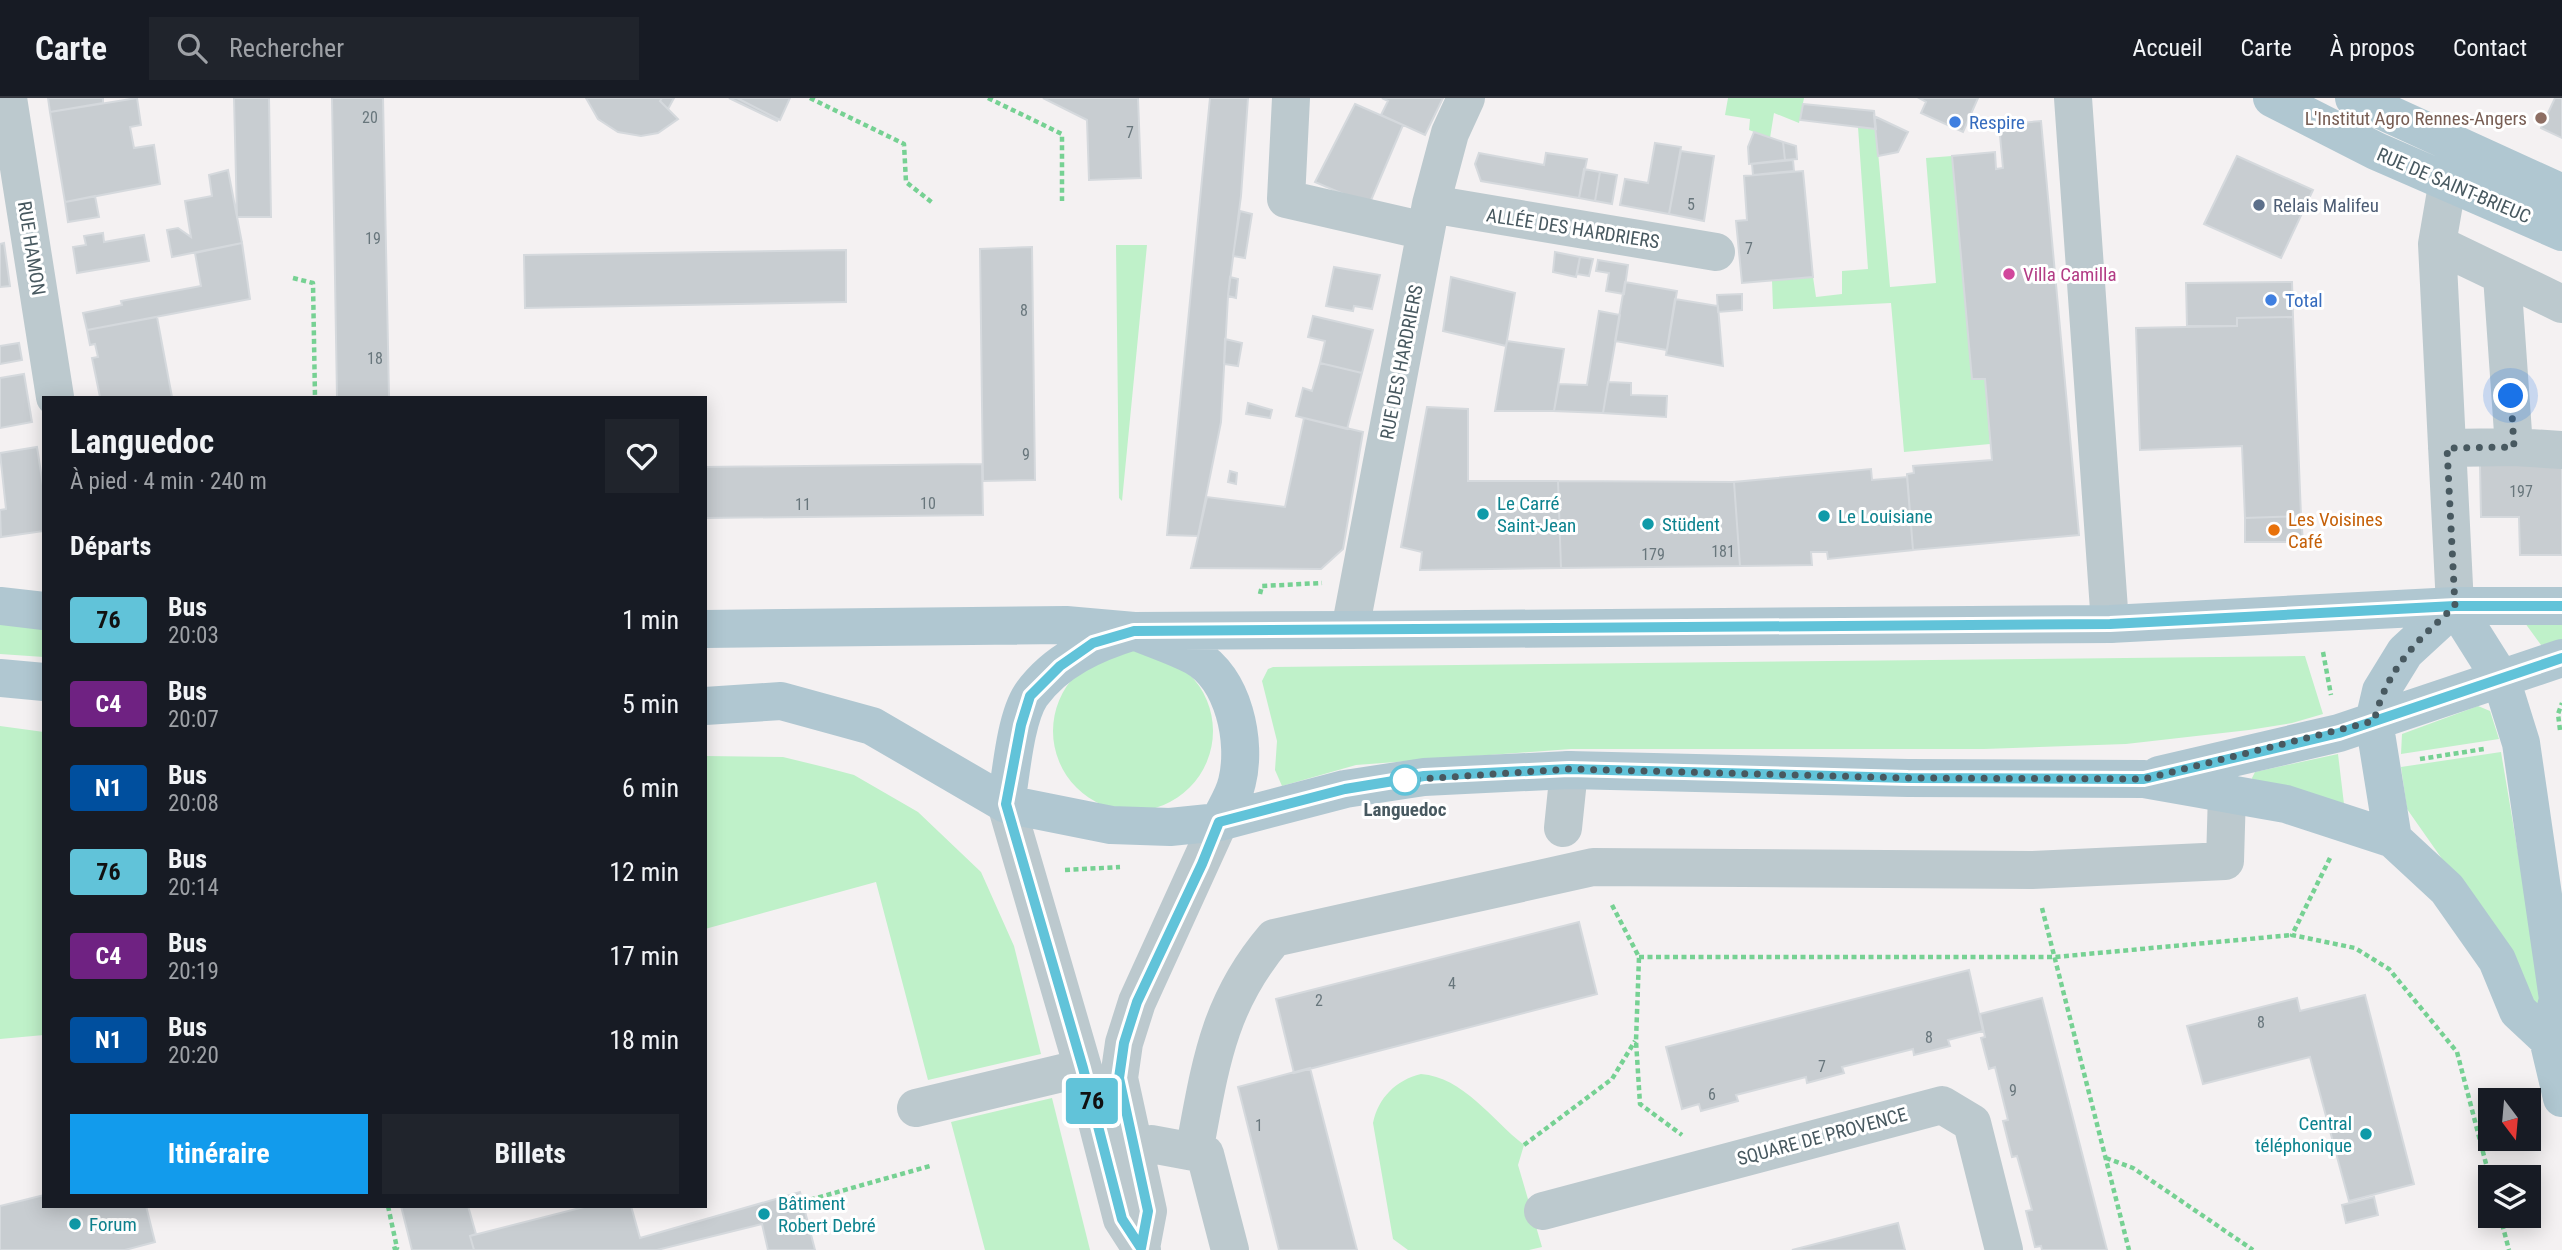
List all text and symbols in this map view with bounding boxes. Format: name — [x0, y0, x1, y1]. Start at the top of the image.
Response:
search box — [149, 17, 639, 80]
text: Carte — [35, 29, 107, 68]
icon: search — [173, 29, 211, 67]
text: Rechercher — [229, 33, 344, 63]
text: Accueil — [2133, 34, 2202, 62]
text: Carte — [2240, 34, 2292, 62]
text: À propos — [2330, 34, 2415, 62]
text: Contact — [2453, 34, 2527, 62]
place label: L'Institut Agro Rennes-Angers — [2305, 107, 2527, 130]
house number: 20 — [362, 108, 378, 127]
marker: L'Institut Agro Rennes-Angers — [2533, 110, 2549, 126]
place label: Respire — [1969, 111, 2025, 134]
marker: Respire — [1947, 114, 1963, 130]
house number: 7 — [1126, 123, 1134, 142]
street label: RUE DE SAINT-BRIEUC — [2373, 143, 2534, 228]
place label: Relais Malifeu — [2273, 194, 2379, 217]
house number: 5 — [1687, 195, 1695, 214]
marker: Relais Malifeu — [2251, 197, 2267, 213]
street label: RUE HAMON — [13, 199, 50, 297]
street label: ALLÉE DES HARDRIERS — [1485, 203, 1661, 254]
house number: 19 — [365, 229, 381, 248]
house number: 7 — [1745, 239, 1753, 258]
place label: Villa Camilla — [2023, 263, 2117, 286]
marker: Villa Camilla — [2001, 266, 2017, 282]
street label: RUE DES HARDRIERS — [1375, 283, 1428, 441]
place label: Total — [2285, 289, 2323, 312]
marker: Total — [2263, 292, 2279, 308]
house number: 8 — [1020, 301, 1028, 320]
house number: 18 — [367, 349, 383, 368]
your location — [2493, 378, 2528, 413]
button: heart — [605, 419, 679, 493]
text: Languedoc — [70, 422, 214, 461]
house number: 9 — [1022, 445, 1030, 464]
text: À pied · 4 min · 240 m — [70, 468, 267, 495]
house number: 197 — [2509, 482, 2533, 501]
place label: Le Carré Saint-Jean — [1497, 492, 1576, 537]
house number: 10 — [920, 494, 936, 513]
house number: 11 — [795, 495, 811, 514]
place label: Le Louisiane — [1838, 505, 1933, 528]
marker: Le Carré Saint-Jean — [1475, 506, 1491, 522]
marker: Le Louisiane — [1816, 508, 1832, 524]
place label: Les Voisines Café — [2288, 508, 2383, 553]
place label: Stüdent — [1662, 513, 1720, 536]
marker: Stüdent — [1640, 516, 1656, 532]
marker: Les Voisines Café — [2266, 522, 2282, 538]
text: Départs — [70, 531, 151, 561]
house number: 181 — [1711, 542, 1735, 561]
house number: 179 — [1641, 545, 1665, 564]
text: Bus — [168, 592, 207, 622]
text: 1 min — [622, 605, 679, 635]
text: 76 — [96, 606, 121, 634]
text: 20:03 — [168, 622, 219, 649]
text: Bus — [168, 676, 207, 706]
text: 5 min — [622, 689, 679, 719]
text: C4 — [96, 690, 121, 718]
text: 20:07 — [168, 706, 219, 733]
text: Bus — [168, 760, 207, 790]
marker: Languedoc — [1390, 765, 1420, 795]
text: 6 min — [622, 773, 679, 803]
text: N1 — [95, 774, 122, 802]
text: 20:08 — [168, 790, 219, 817]
place label: Languedoc — [1363, 798, 1447, 821]
text: Bus — [168, 844, 207, 874]
text: 12 min — [609, 857, 679, 887]
text: 76 — [96, 858, 121, 886]
text: 20:14 — [168, 874, 219, 901]
text: Bus — [168, 928, 207, 958]
text: 17 min — [609, 941, 679, 971]
text: C4 — [96, 942, 121, 970]
text: 20:19 — [168, 958, 219, 985]
house number: 4 — [1448, 974, 1456, 993]
house number: 2 — [1315, 991, 1323, 1010]
text: Bus — [168, 1012, 207, 1042]
house number: 8 — [2257, 1013, 2265, 1032]
text: 18 min — [609, 1025, 679, 1055]
text: N1 — [95, 1026, 122, 1054]
house number: 8 — [1925, 1028, 1933, 1047]
text: 20:20 — [168, 1042, 219, 1069]
house number: 7 — [1818, 1057, 1826, 1076]
line badge: 76 — [1060, 1078, 1124, 1124]
house number: 9 — [2009, 1081, 2017, 1100]
house number: 6 — [1708, 1085, 1716, 1104]
text: 76 — [1080, 1087, 1104, 1115]
north arrow — [2478, 1088, 2541, 1152]
map controls — [2478, 1088, 2541, 1228]
street label: SQUARE DE PROVENCE — [1735, 1103, 1910, 1170]
place label: Central téléphonique — [2255, 1112, 2352, 1157]
button: Itinéraire — [70, 1114, 368, 1194]
button: Billets — [382, 1114, 679, 1194]
house number: 1 — [1255, 1116, 1263, 1135]
marker: Central téléphonique — [2358, 1126, 2374, 1142]
button: layers — [2478, 1165, 2541, 1228]
place label: Bâtiment Robert Debré — [778, 1192, 876, 1237]
marker: Bâtiment Robert Debré — [756, 1206, 772, 1222]
place label: Forum — [89, 1213, 137, 1236]
marker: Forum — [67, 1216, 83, 1232]

